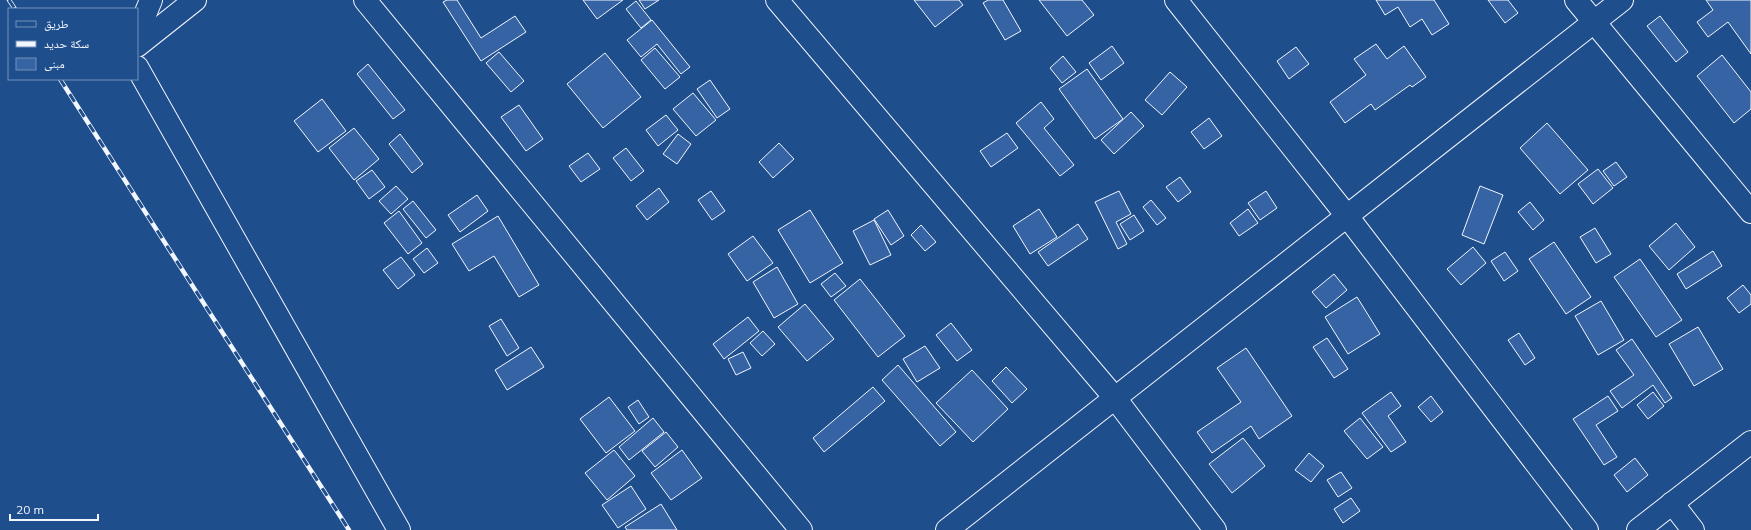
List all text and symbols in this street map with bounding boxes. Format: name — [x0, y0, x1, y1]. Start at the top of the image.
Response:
legend — [8, 8, 138, 80]
text: طريق — [44, 16, 69, 31]
text: سكة حديد — [44, 36, 89, 51]
text: مبنى — [44, 56, 65, 71]
scale bar — [10, 496, 98, 522]
text: 20 m — [16, 502, 44, 517]

